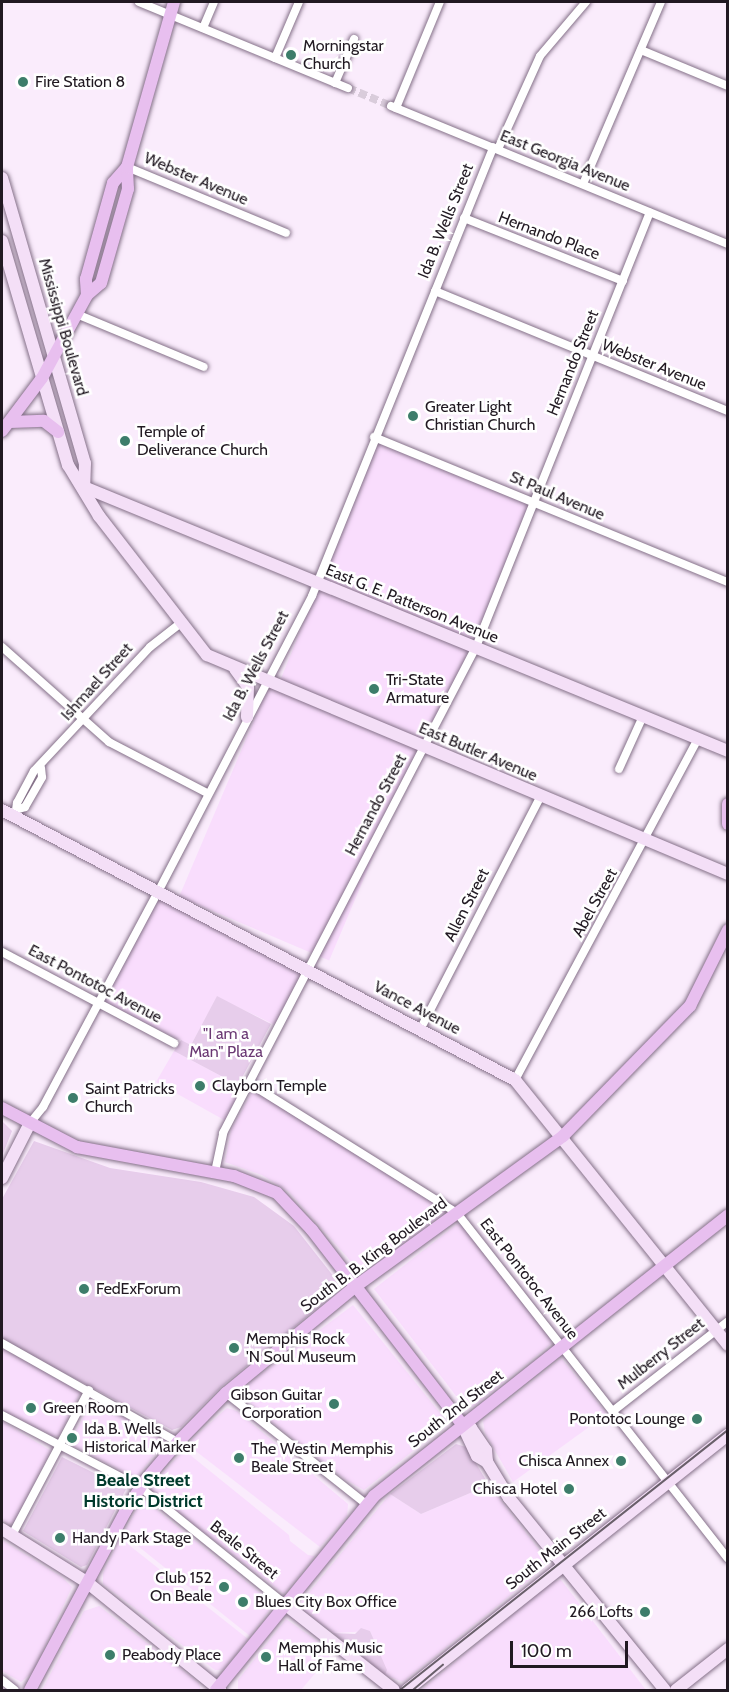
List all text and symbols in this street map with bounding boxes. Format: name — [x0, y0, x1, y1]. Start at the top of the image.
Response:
place label: Morningstar Church — [303, 36, 384, 74]
marker: Morningstar Church — [284, 48, 298, 62]
place label: Fire Station 8 — [35, 72, 125, 92]
marker: Fire Station 8 — [16, 75, 30, 89]
street label: East Georgia Avenue — [497, 126, 633, 196]
street label: Webster Avenue — [141, 148, 251, 210]
street label: Ida B. Wells Street — [414, 161, 478, 281]
street label: Hernando Place — [496, 208, 602, 264]
street label: Mississippi Boulevard — [34, 256, 92, 398]
street label: Hernando Street — [543, 307, 603, 419]
street label: Webster Avenue — [599, 335, 709, 395]
place label: Greater Light Christian Church — [425, 397, 535, 435]
marker: Greater Light Christian Church — [406, 409, 420, 423]
place label: Temple of Deliverance Church — [137, 422, 268, 460]
marker: Temple of Deliverance Church — [118, 434, 132, 448]
street label: St Paul Avenue — [507, 467, 607, 525]
street label: East G. E. Patterson Avenue — [323, 560, 501, 648]
street label: Ida B. Wells Street — [219, 608, 293, 724]
street label: Ishmael Street — [57, 639, 137, 725]
place label: Tri-State Armature — [386, 670, 449, 708]
marker: Tri-State Armature — [367, 682, 381, 696]
street label: East Butler Avenue — [416, 718, 540, 786]
street label: Hernando Street — [341, 751, 411, 859]
street label: Allen Street — [440, 865, 494, 945]
street label: Abel Street — [568, 865, 622, 941]
street label: East Pontotoc Avenue — [25, 941, 165, 1027]
street label: Vance Avenue — [370, 977, 464, 1039]
park label: "I am a Man" Plaza — [189, 1024, 263, 1062]
place label: Clayborn Temple — [212, 1076, 327, 1096]
place label: Saint Patricks Church — [85, 1079, 175, 1117]
marker: Clayborn Temple — [193, 1079, 207, 1093]
marker: Saint Patricks Church — [66, 1091, 80, 1105]
street label: South B. B. King Boulevard — [297, 1194, 451, 1316]
street label: East Pontotoc Avenue — [476, 1215, 582, 1343]
place label: FedExForum — [96, 1279, 181, 1299]
marker: FedExForum — [77, 1282, 91, 1296]
street label: Mulberry Street — [614, 1314, 708, 1394]
place label: Memphis Rock 'N Soul Museum — [246, 1329, 356, 1367]
marker: Memphis Rock 'N Soul Museum — [227, 1341, 241, 1355]
street label: South 2nd Street — [405, 1366, 507, 1452]
place label: Gibson Guitar Corporation — [231, 1385, 322, 1423]
marker: Gibson Guitar Corporation — [327, 1397, 341, 1411]
place label: Green Room — [43, 1398, 128, 1418]
marker: Green Room — [24, 1401, 38, 1415]
place label: Pontotoc Lounge — [569, 1409, 685, 1429]
marker: Pontotoc Lounge — [690, 1412, 704, 1426]
place label: Ida B. Wells Historical Marker — [84, 1419, 196, 1457]
marker: Ida B. Wells Historical Marker — [65, 1431, 79, 1445]
place label: The Westin Memphis Beale Street — [251, 1439, 393, 1477]
marker: The Westin Memphis Beale Street — [232, 1451, 246, 1465]
place label: Chisca Annex — [518, 1451, 609, 1471]
marker: Chisca Annex — [614, 1454, 628, 1468]
district label: Beale Street Historic District — [83, 1470, 203, 1512]
place label: Chisca Hotel — [473, 1479, 557, 1499]
marker: Chisca Hotel — [562, 1482, 576, 1496]
street label: South Main Street — [502, 1504, 610, 1594]
street label: Beale Street — [206, 1517, 282, 1583]
place label: Handy Park Stage — [72, 1528, 191, 1548]
marker: Handy Park Stage — [53, 1531, 67, 1545]
place label: Club 152 On Beale — [150, 1568, 212, 1606]
marker: Club 152 On Beale — [217, 1580, 231, 1594]
place label: Blues City Box Office — [255, 1592, 397, 1612]
marker: Blues City Box Office — [236, 1595, 250, 1609]
place label: 266 Lofts — [569, 1602, 633, 1622]
marker: 266 Lofts — [638, 1605, 652, 1619]
scale bar — [513, 1629, 632, 1667]
place label: Memphis Music Hall of Fame — [278, 1638, 383, 1676]
text: 100 m — [521, 1640, 572, 1662]
place label: Peabody Place — [122, 1645, 221, 1665]
marker: Peabody Place — [103, 1648, 117, 1662]
marker: Memphis Music Hall of Fame — [259, 1650, 273, 1664]

